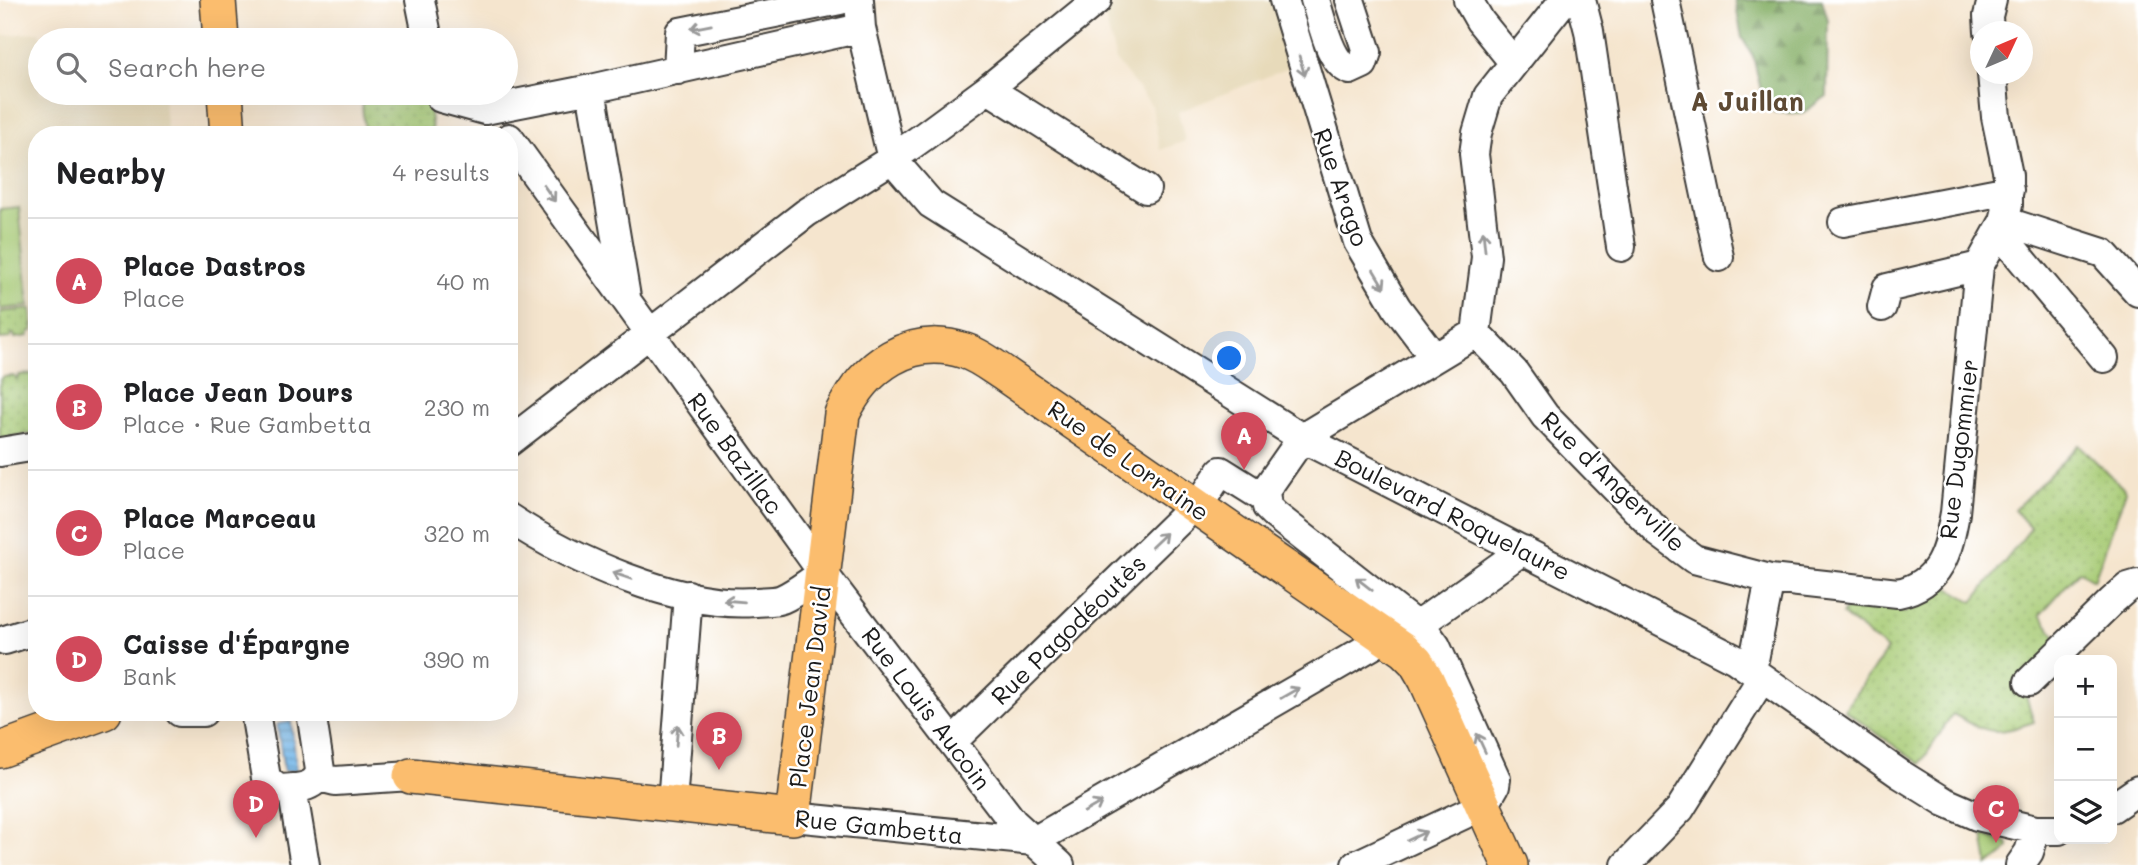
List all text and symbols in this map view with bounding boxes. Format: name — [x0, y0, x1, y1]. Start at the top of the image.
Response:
one-way arrow — [690, 21, 713, 35]
north arrow — [1970, 21, 2033, 84]
search box — [28, 28, 518, 105]
icon: search — [52, 48, 90, 86]
text: Search here — [108, 50, 266, 84]
one-way arrow — [1297, 54, 1310, 76]
district label: A Juillan — [1690, 84, 1804, 118]
street label: Rue Arago — [1307, 124, 1377, 250]
text: Nearby — [56, 152, 166, 192]
text: 4 results — [393, 157, 490, 187]
one-way arrow — [541, 184, 556, 203]
one-way arrow — [1478, 230, 1491, 253]
text: Place Dastros — [123, 249, 306, 283]
text: A — [71, 266, 87, 296]
text: 40 m — [437, 266, 490, 296]
one-way arrow — [1372, 269, 1386, 289]
text: Place — [123, 283, 185, 313]
your location — [1212, 341, 1246, 375]
street label: Rue Dugommier — [1932, 357, 1984, 541]
text: Place Jean Dours — [123, 375, 353, 409]
street label: Rue Bazillac — [682, 386, 790, 520]
text: B — [71, 392, 87, 422]
text: 230 m — [424, 392, 490, 422]
street label: Rue de Lorraine — [1042, 393, 1216, 527]
street label: Rue d'Angerville — [1535, 404, 1693, 558]
text: Place · Rue Gambetta — [123, 409, 372, 439]
pin: A — [1221, 412, 1267, 470]
street label: Boulevard Roquelaure — [1330, 441, 1576, 587]
text: Place Marceau — [123, 501, 317, 535]
text: C — [70, 518, 88, 548]
text: 320 m — [424, 518, 490, 548]
one-way arrow — [1150, 532, 1167, 549]
text: Place — [123, 535, 185, 565]
street label: Rue Pagodéoutès — [984, 547, 1152, 711]
one-way arrow — [612, 569, 634, 581]
one-way arrow — [1355, 576, 1374, 591]
street label: Place Jean David — [781, 584, 837, 790]
one-way arrow — [723, 594, 746, 607]
street label: Rue Louis Aucoin — [856, 620, 998, 796]
text: Caisse d'Épargne — [123, 627, 350, 661]
text: D — [71, 644, 87, 674]
text: 390 m — [423, 644, 490, 674]
map controls — [2054, 655, 2117, 844]
button: + — [2054, 655, 2117, 718]
text: Bank — [123, 661, 177, 691]
one-way arrow — [1279, 686, 1300, 699]
pin: B — [696, 712, 742, 770]
button: − — [2054, 718, 2117, 781]
one-way arrow — [671, 724, 684, 747]
one-way arrow — [1473, 733, 1487, 754]
pin: D — [233, 780, 279, 838]
button: layers — [2054, 781, 2117, 844]
pin: C — [1973, 785, 2019, 843]
one-way arrow — [1083, 799, 1103, 813]
street label: Rue Gambetta — [793, 802, 965, 850]
one-way arrow — [1406, 829, 1427, 842]

